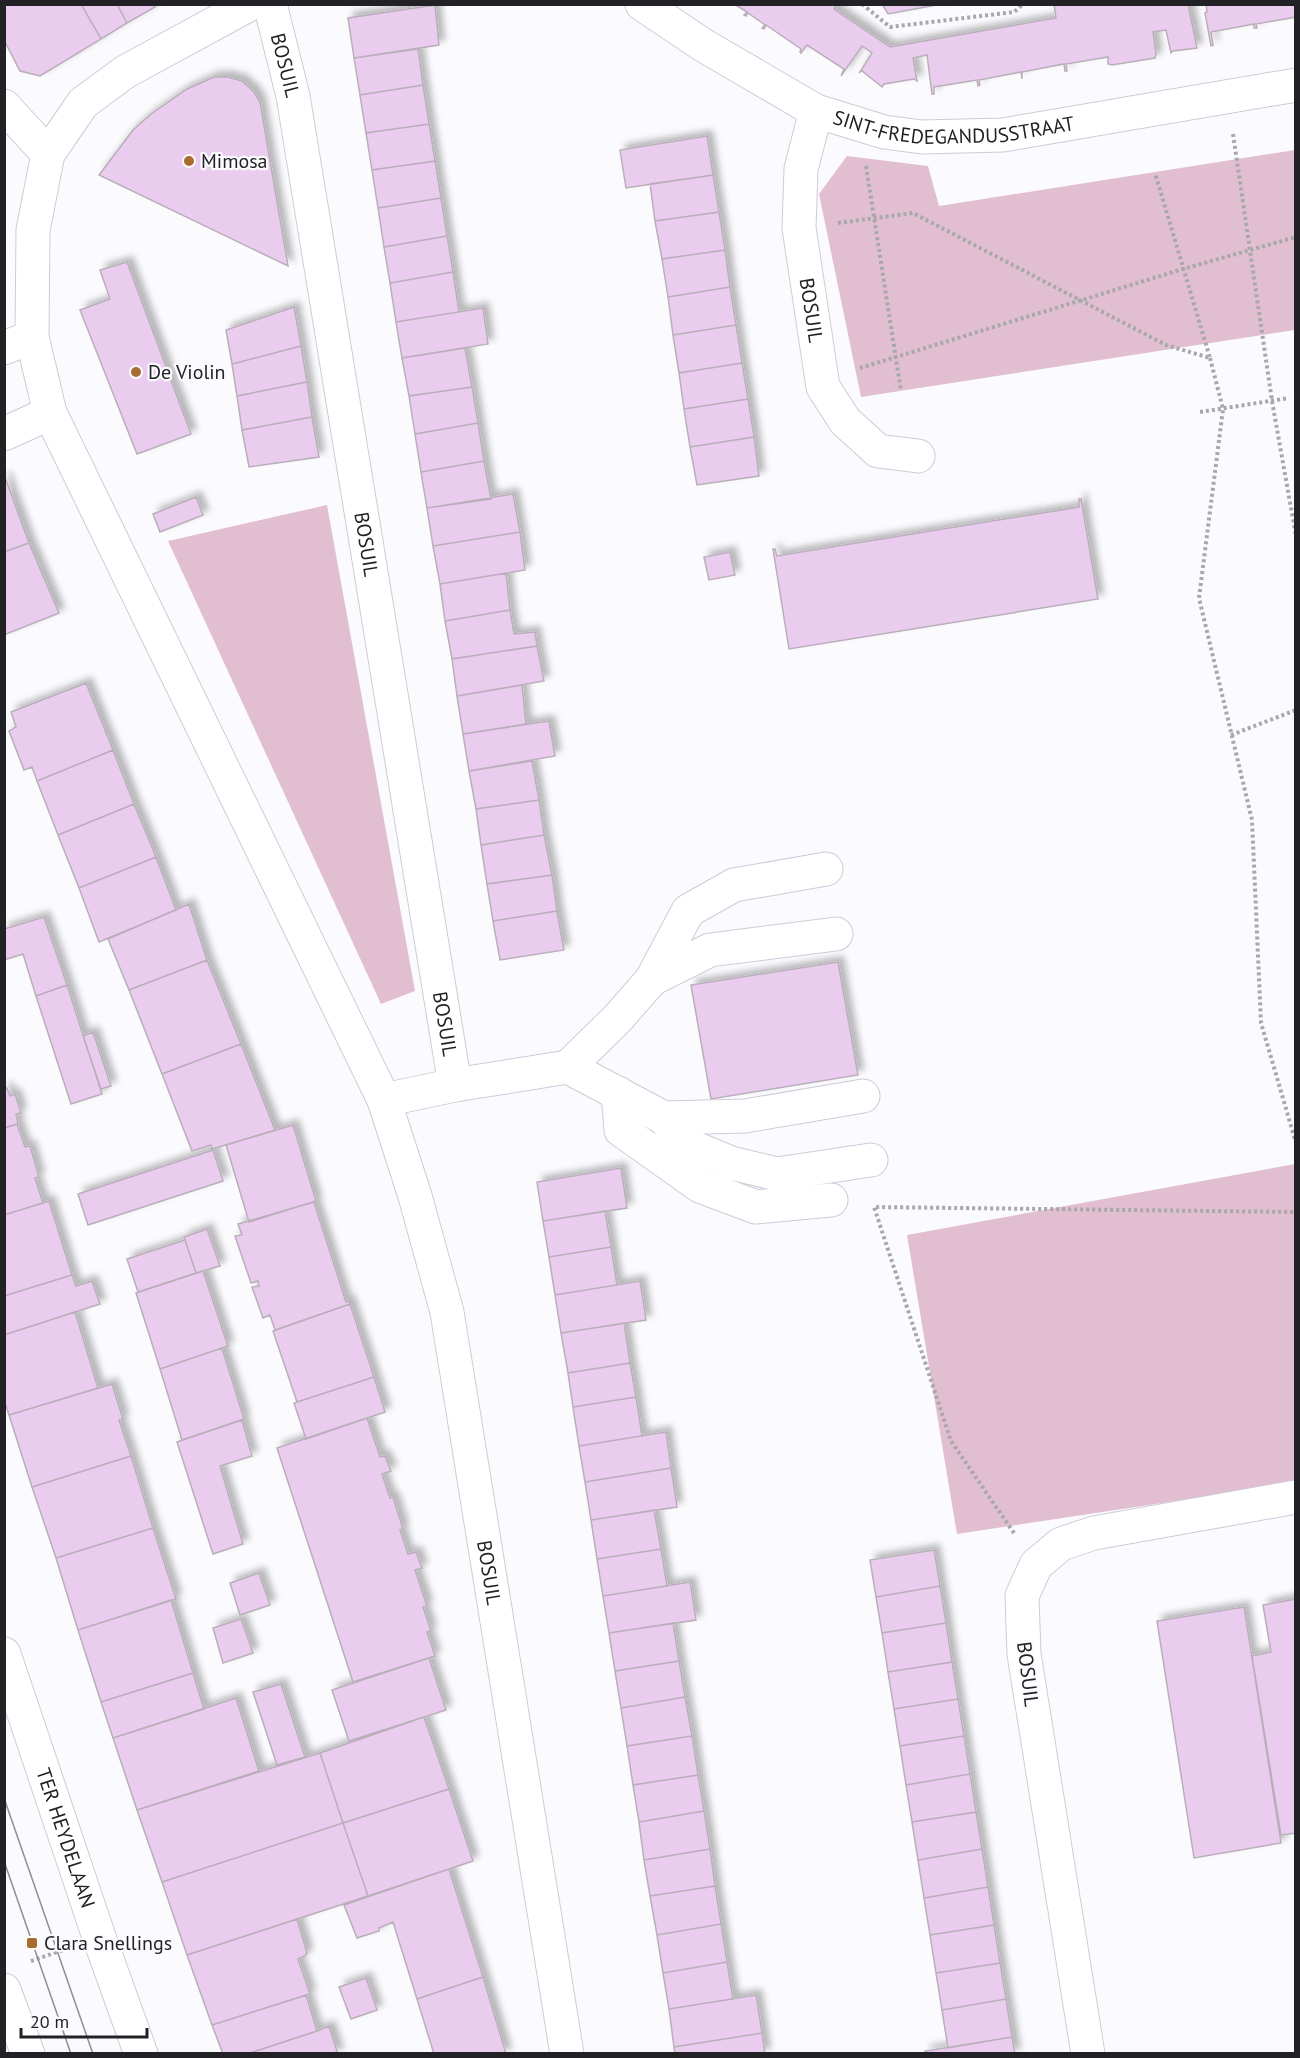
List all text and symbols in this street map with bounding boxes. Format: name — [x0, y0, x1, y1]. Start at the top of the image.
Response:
street label: BOSUIL — [265, 30, 306, 100]
street label: SINT-FREDEGANDUSSTRAAT — [830, 104, 1076, 150]
place label: Mimosa — [201, 148, 267, 174]
marker: Mimosa — [182, 154, 196, 168]
street label: BOSUIL — [794, 276, 829, 344]
place label: De Violin — [148, 359, 226, 385]
marker: De Violin — [129, 365, 143, 379]
street label: BOSUIL — [348, 510, 385, 578]
street label: BOSUIL — [427, 990, 463, 1058]
street label: BOSUIL — [471, 1538, 507, 1607]
street label: BOSUIL — [1011, 1640, 1045, 1708]
street label: TER HEYDELAAN — [30, 1765, 101, 1911]
place label: Clara Snellings — [44, 1930, 172, 1956]
marker: Clara Snellings — [25, 1936, 39, 1950]
scale bar — [21, 2001, 147, 2039]
text: 20 m — [30, 2010, 69, 2033]

